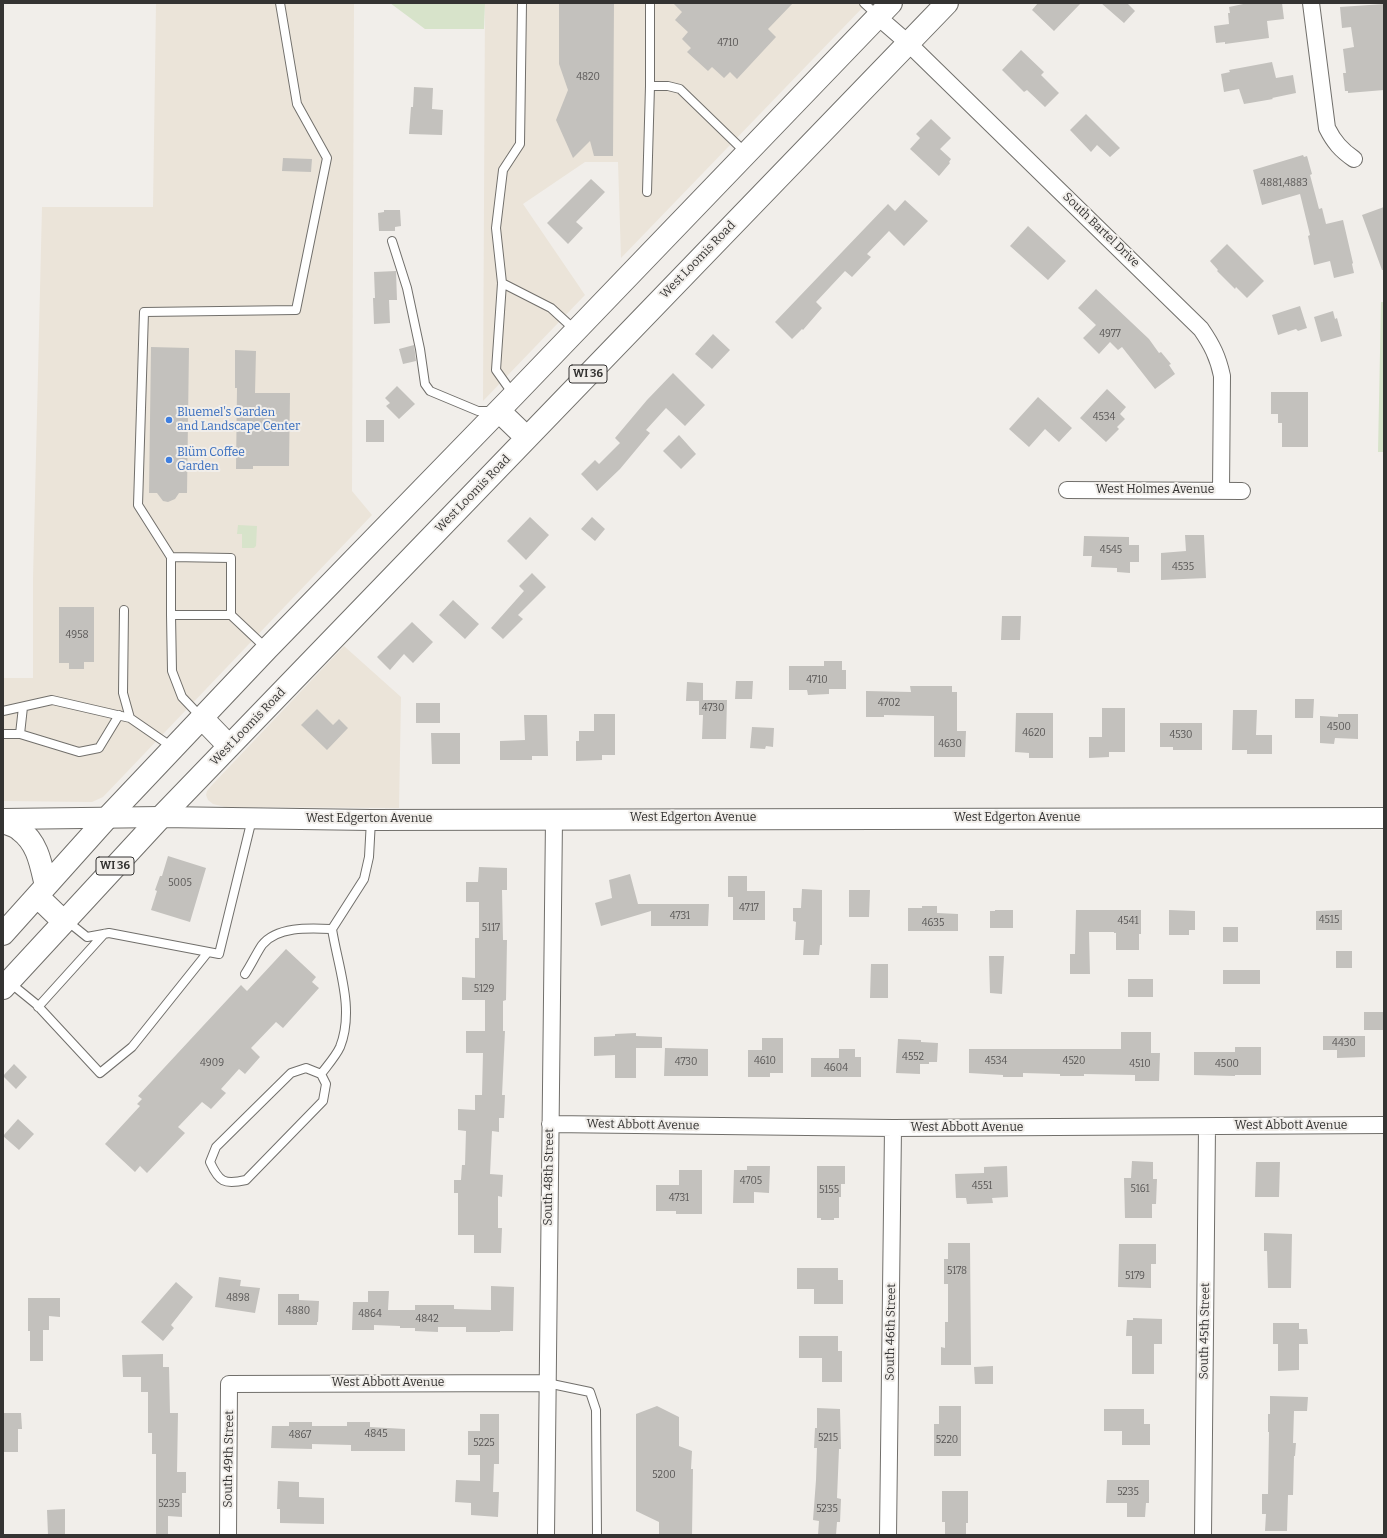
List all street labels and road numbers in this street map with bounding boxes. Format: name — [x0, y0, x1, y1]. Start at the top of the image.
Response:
street label: South Bartel Drive — [1060, 190, 1142, 270]
street label: West Loomis Road — [657, 218, 739, 302]
road number: WI 36 — [569, 365, 607, 383]
street label: West Loomis Road — [432, 452, 514, 536]
street label: West Holmes Avenue — [1096, 483, 1214, 497]
street label: West Loomis Road — [207, 685, 289, 769]
street label: West Edgerton Avenue — [630, 811, 756, 825]
street label: West Edgerton Avenue — [954, 811, 1080, 825]
street label: West Edgerton Avenue — [306, 812, 432, 826]
road number: WI 36 — [96, 857, 134, 875]
street label: West Abbott Avenue — [586, 1117, 700, 1133]
street label: West Abbott Avenue — [1235, 1119, 1347, 1133]
street label: West Abbott Avenue — [911, 1121, 1023, 1135]
street label: South 48th Street — [541, 1128, 557, 1226]
street label: South 45th Street — [1197, 1282, 1213, 1380]
street label: South 46th Street — [883, 1283, 899, 1381]
street label: West Abbott Avenue — [332, 1376, 444, 1390]
street label: South 49th Street — [221, 1410, 237, 1508]

